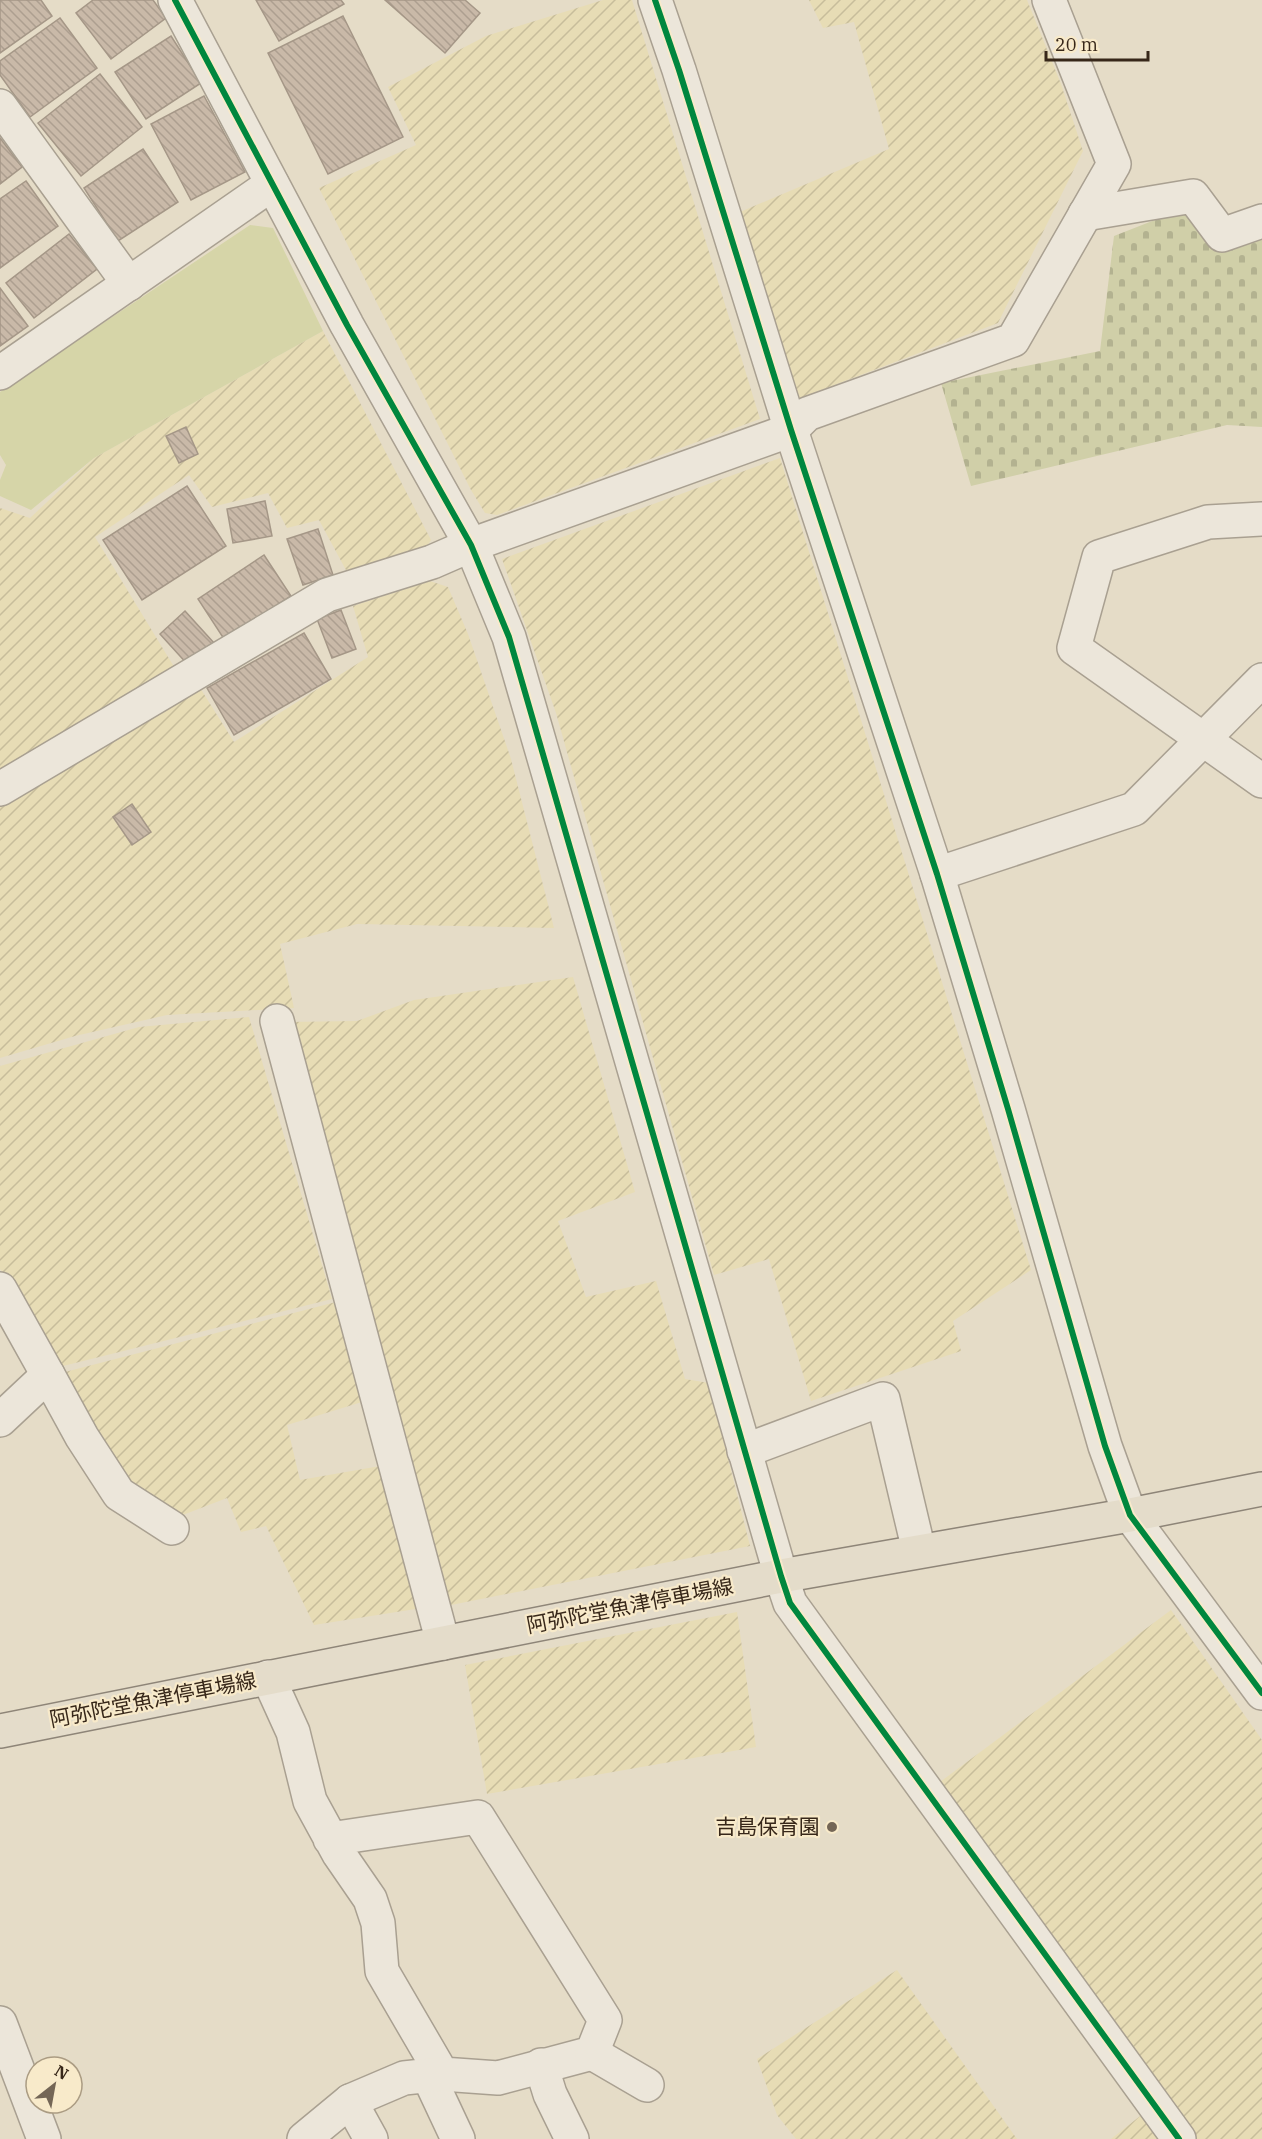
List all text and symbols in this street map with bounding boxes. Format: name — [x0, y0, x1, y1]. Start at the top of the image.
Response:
scale bar — [1046, 24, 1148, 62]
text: 20 m — [1055, 33, 1098, 56]
street label: 阿弥陀堂魚津停車場線 — [524, 1571, 736, 1639]
street label: 阿弥陀堂魚津停車場線 — [47, 1665, 259, 1733]
place label: 吉島保育園 — [715, 1812, 820, 1840]
marker: 吉島保育園 — [825, 1820, 839, 1834]
north arrow — [24, 2055, 84, 2115]
text: N — [51, 2060, 72, 2084]

